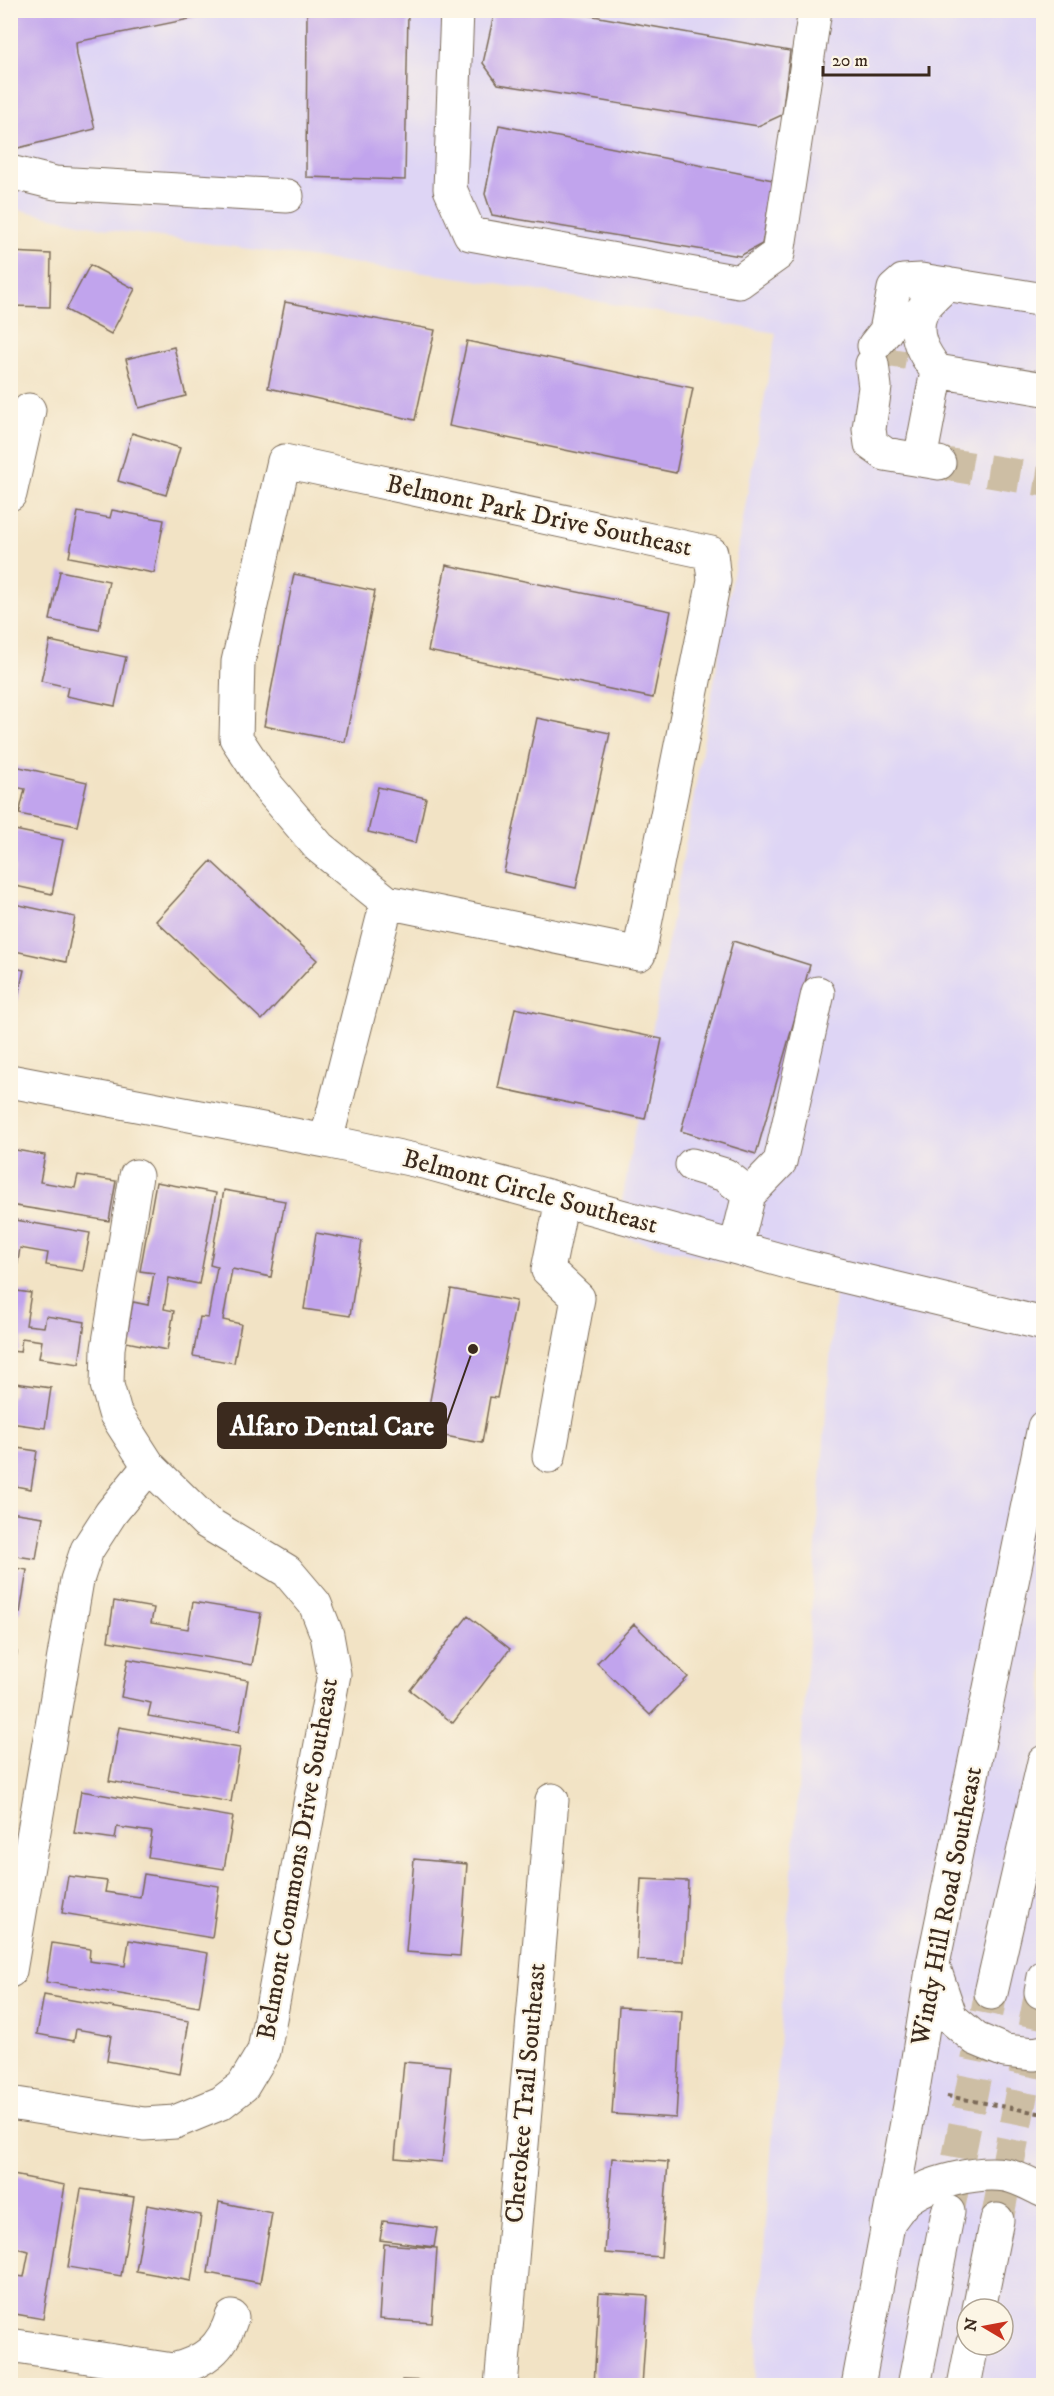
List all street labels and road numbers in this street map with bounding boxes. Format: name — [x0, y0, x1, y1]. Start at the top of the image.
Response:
street label: Belmont Park Drive Southeast — [383, 467, 695, 565]
street label: Belmont Circle Southeast — [399, 1142, 661, 1242]
street label: Belmont Commons Drive Southeast — [250, 1675, 346, 2043]
street label: Windy Hill Road Southeast — [904, 1764, 990, 2049]
street label: Cherokee Trail Southeast — [498, 1962, 554, 2224]

